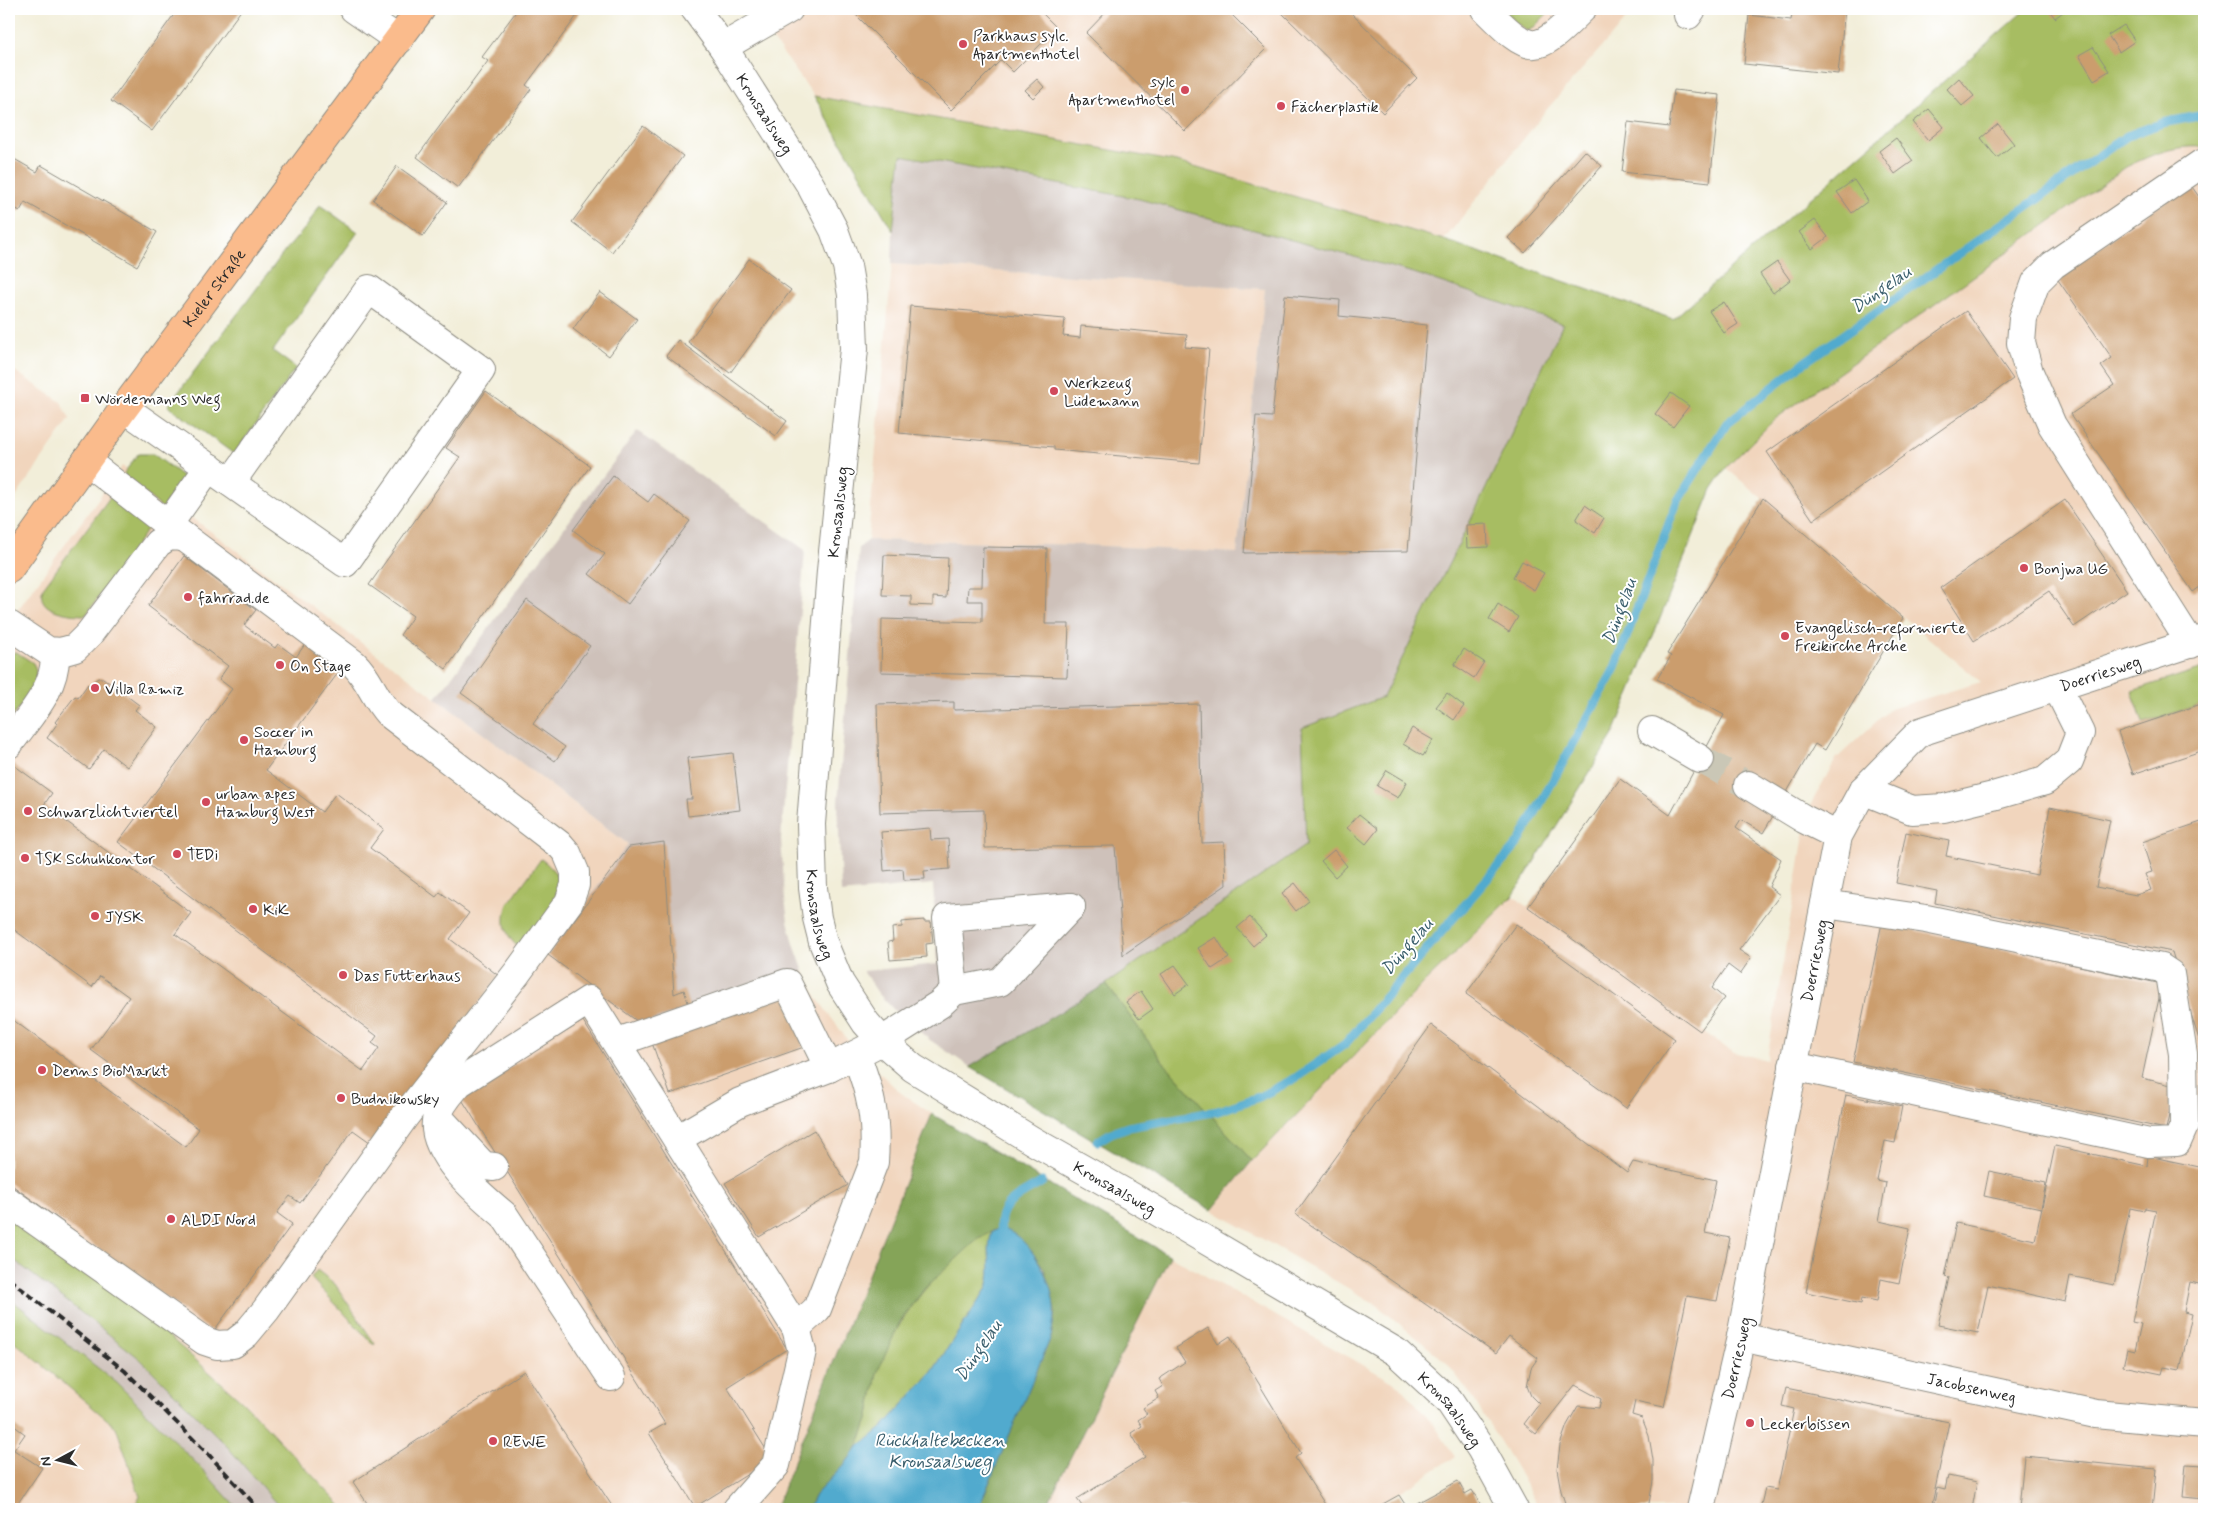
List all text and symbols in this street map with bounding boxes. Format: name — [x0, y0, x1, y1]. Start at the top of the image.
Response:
place label: Parkhaus sylc. Apartmenthotel — [973, 26, 1080, 66]
marker: Parkhaus sylc. Apartmenthotel — [957, 38, 969, 50]
street label: Kronsaalsweg — [730, 70, 797, 159]
place label: sylc Apartmenthotel — [1069, 72, 1175, 112]
marker: sylc Apartmenthotel — [1179, 84, 1191, 96]
place label: Fächerplastik — [1291, 97, 1379, 118]
marker: Fächerplastik — [1275, 100, 1287, 112]
street label: Kieler Straße — [179, 245, 251, 332]
water label: Düngelau — [1846, 260, 1918, 321]
place label: Werkzeug Lüdemann — [1064, 373, 1139, 412]
marker: Werkzeug Lüdemann — [1048, 385, 1060, 397]
place label: Wördemanns Weg — [95, 389, 221, 411]
marker: Wördemanns Weg — [79, 392, 91, 404]
street label: Kronsaalsweg — [823, 465, 855, 559]
place label: Bonjwa UG — [2034, 559, 2108, 580]
marker: Bonjwa UG — [2018, 562, 2030, 574]
water label: Düngelau — [1597, 574, 1645, 649]
place label: fahrrad.de — [198, 588, 270, 609]
marker: fahrrad.de — [182, 591, 194, 603]
place label: Evangelisch-reformierte Freikirche Arche — [1795, 618, 1966, 657]
marker: Evangelisch-reformierte Freikirche Arche — [1779, 630, 1791, 642]
street label: Doerriesweg — [2057, 651, 2144, 697]
place label: On Stage — [290, 656, 351, 677]
marker: On Stage — [274, 659, 286, 671]
place label: Villa Ramiz — [105, 679, 184, 700]
marker: Villa Ramiz — [89, 682, 101, 694]
place label: Soccer in Hamburg — [254, 722, 317, 762]
marker: Soccer in Hamburg — [238, 734, 250, 746]
place label: urban apes Hamburg West — [216, 784, 315, 824]
marker: urban apes Hamburg West — [200, 796, 212, 808]
place label: Schwarzlichtviertel — [38, 802, 178, 823]
marker: Schwarzlichtviertel — [22, 805, 34, 817]
place label: TEDi — [187, 845, 218, 866]
marker: TEDi — [171, 848, 183, 860]
place label: TSK Schuhkontor — [35, 849, 155, 870]
marker: TSK Schuhkontor — [19, 852, 31, 864]
street label: Kronsaalsweg — [800, 869, 838, 963]
place label: KiK — [263, 900, 289, 921]
marker: KiK — [247, 903, 259, 915]
place label: JYSK — [105, 907, 144, 928]
marker: JYSK — [89, 910, 101, 922]
water label: Düngelau — [1376, 912, 1441, 982]
street label: Doerriesweg — [1797, 918, 1835, 1004]
place label: Das Futterhaus — [353, 966, 461, 987]
marker: Das Futterhaus — [337, 969, 349, 981]
place label: Denns BioMarkt — [52, 1061, 169, 1082]
marker: Denns BioMarkt — [36, 1064, 48, 1076]
place label: Budnikowsky — [351, 1089, 440, 1110]
marker: Budnikowsky — [335, 1092, 347, 1104]
street label: Kronsaalsweg — [1069, 1157, 1159, 1221]
place label: ALDI Nord — [181, 1210, 256, 1231]
marker: ALDI Nord — [165, 1213, 177, 1225]
water label: Düngelau — [949, 1315, 1010, 1387]
street label: Doerriesweg — [1718, 1315, 1758, 1402]
street label: Kronsaalsweg — [1412, 1368, 1486, 1452]
street label: Jacobsenweg — [1925, 1369, 2018, 1408]
place label: Leckerbissen — [1760, 1414, 1850, 1435]
marker: Leckerbissen — [1744, 1417, 1756, 1429]
water label: Rückhaltebecken Kronsaalsweg — [875, 1429, 1005, 1476]
place label: REWE — [503, 1432, 546, 1453]
marker: REWE — [487, 1435, 499, 1447]
north arrow — [32, 1436, 82, 1486]
text: N — [37, 1456, 56, 1467]

